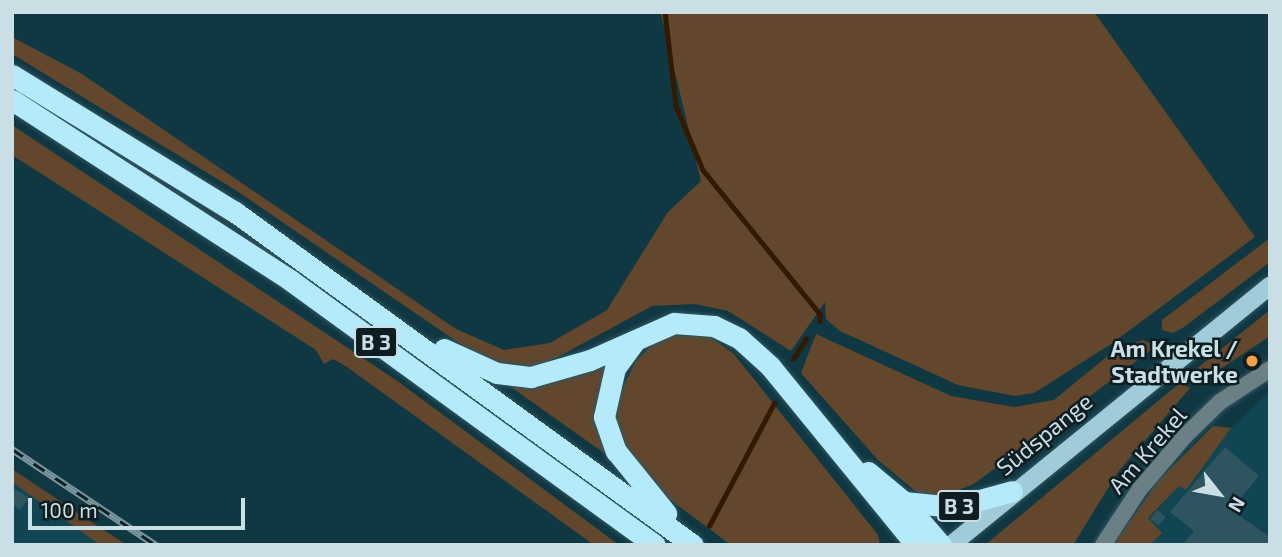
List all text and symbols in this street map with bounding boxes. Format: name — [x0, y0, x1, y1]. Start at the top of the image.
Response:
road number: B 3 — [353, 324, 399, 360]
place label: Am Krekel / Stadtwerke — [1110, 334, 1238, 388]
marker: Am Krekel / Stadtwerke — [1244, 353, 1260, 369]
street label: Südspange — [991, 387, 1097, 481]
street label: Am Krekel — [1102, 401, 1192, 499]
north arrow — [1184, 459, 1254, 529]
scale bar — [32, 484, 248, 528]
road number: B 3 — [936, 489, 982, 524]
text: N — [1224, 493, 1251, 517]
text: 100 m — [41, 497, 98, 522]

